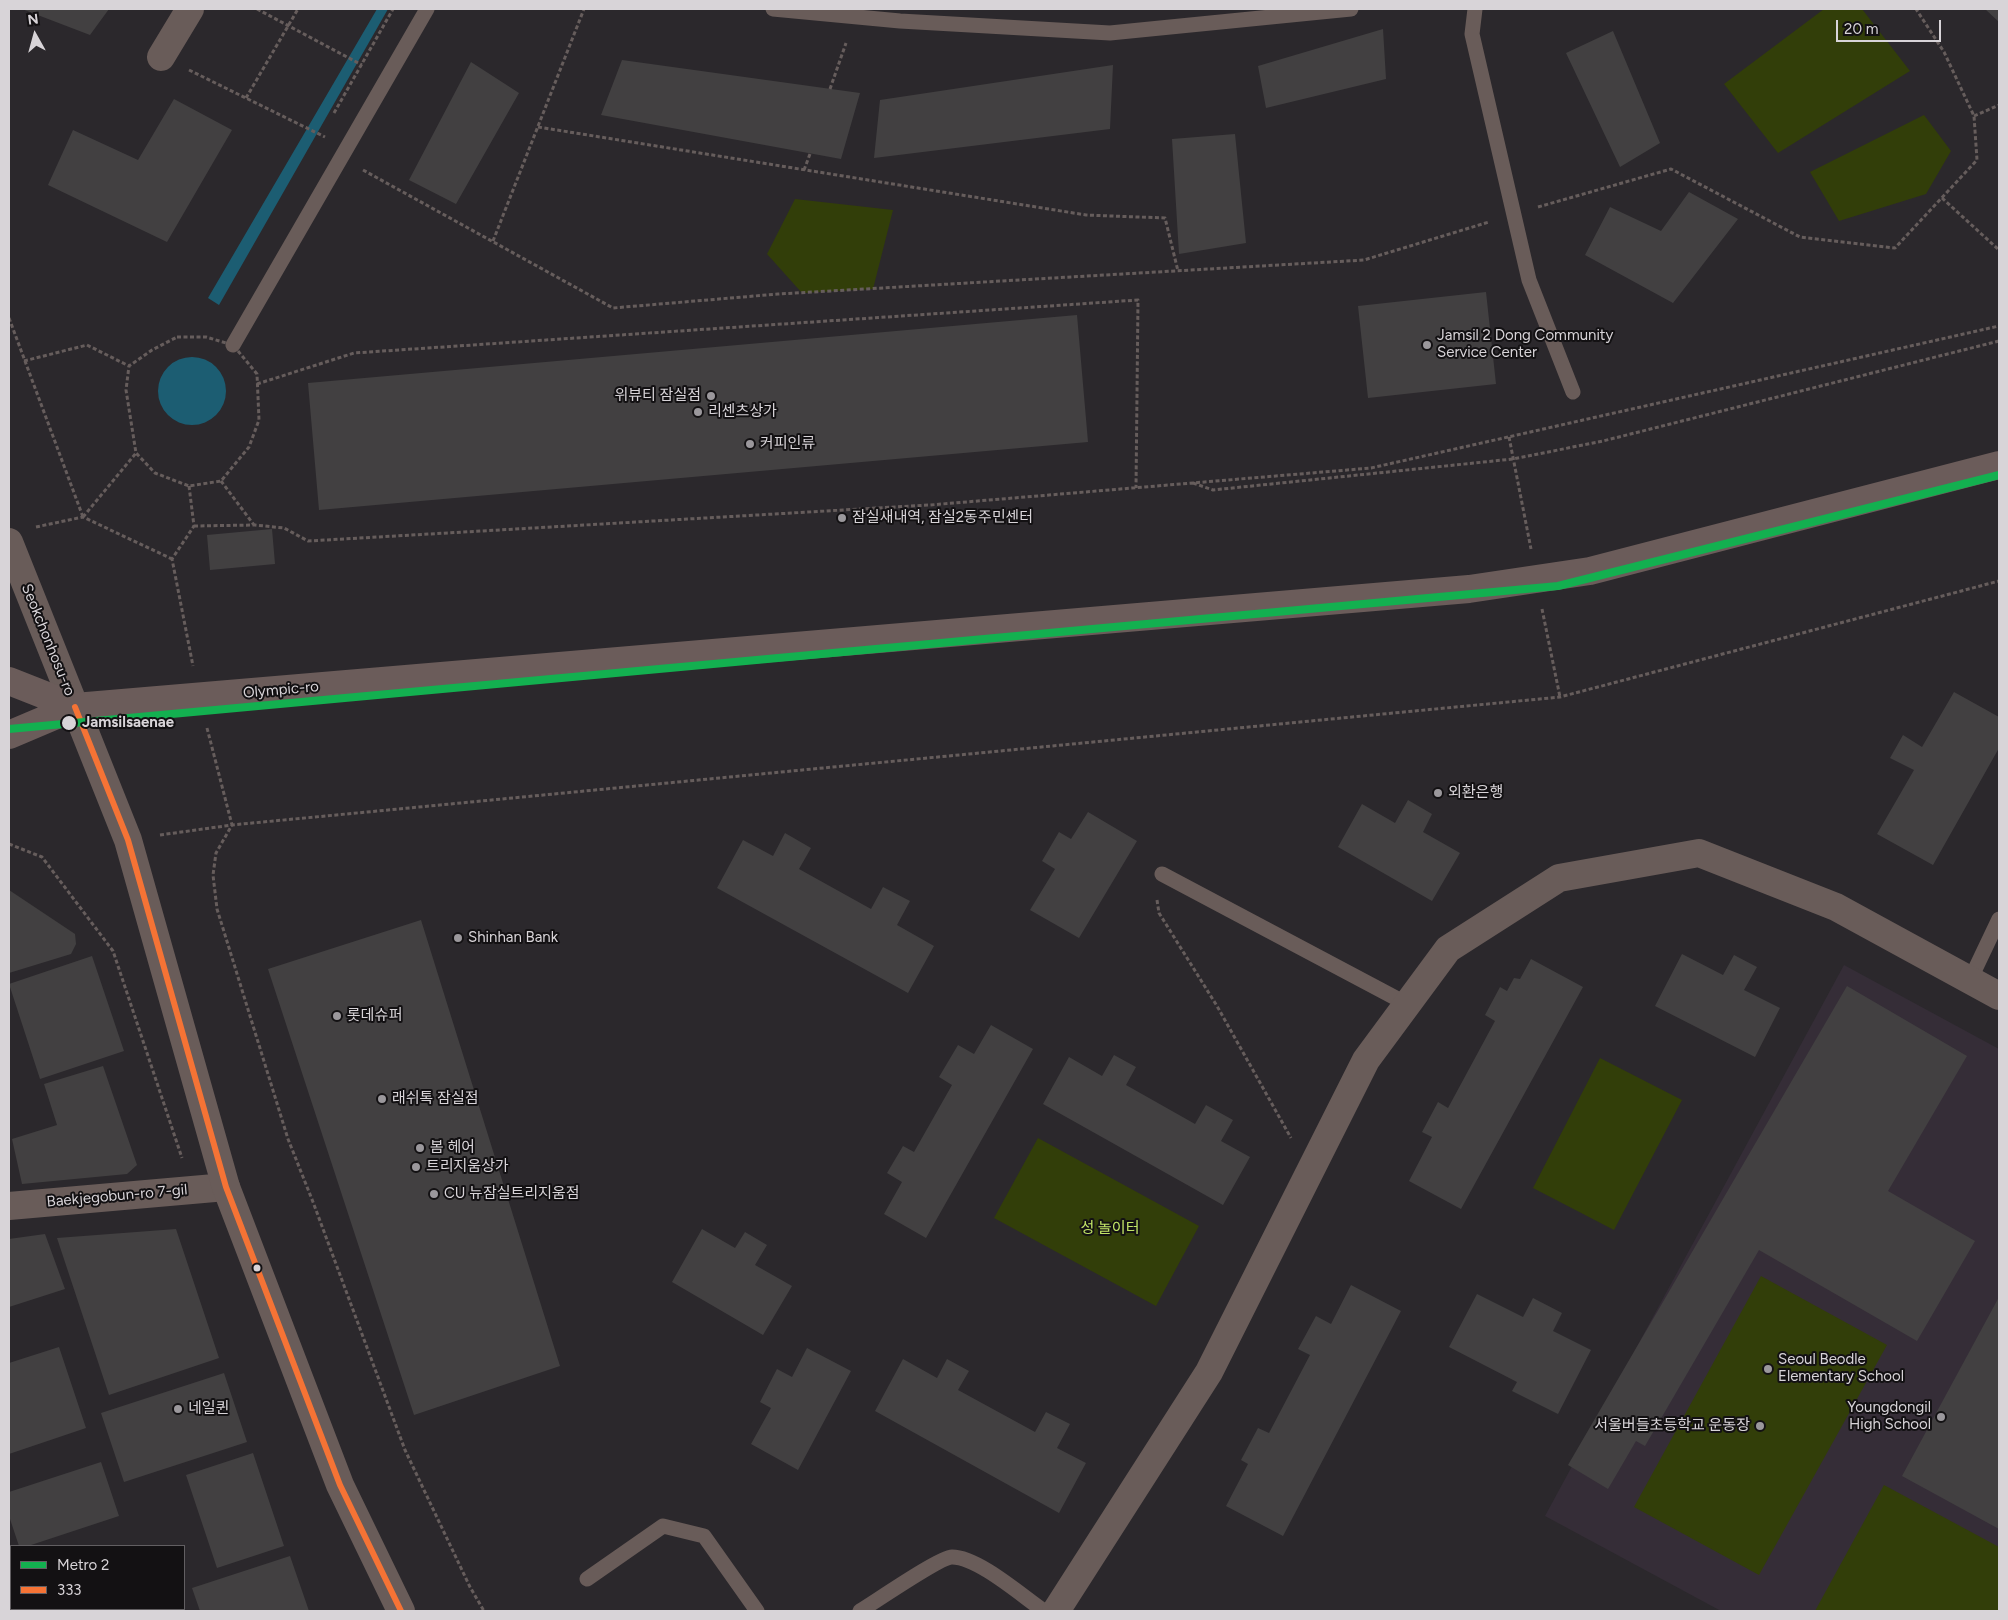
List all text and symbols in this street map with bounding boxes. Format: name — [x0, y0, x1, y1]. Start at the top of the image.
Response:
north arrow — [10, 10, 60, 60]
scale bar — [1838, 10, 1943, 42]
text: N — [27, 11, 40, 29]
text: 20 m — [1844, 20, 1878, 38]
place label: Jamsil 2 Dong Community Service Center — [1437, 327, 1613, 362]
marker: Jamsil 2 Dong Community Service Center — [1421, 339, 1433, 351]
place label: 위뷰티 잠실점 — [614, 387, 701, 405]
marker: 위뷰티 잠실점 — [705, 390, 717, 402]
place label: 리센츠상가 — [708, 403, 777, 421]
marker: 리센츠상가 — [692, 406, 704, 418]
place label: 커피인류 — [760, 435, 815, 453]
marker: 커피인류 — [744, 438, 756, 450]
place label: 잠실새내역, 잠실2동주민센터 — [852, 509, 1033, 527]
marker: 잠실새내역, 잠실2동주민센터 — [836, 512, 848, 524]
street label: Seokchonhosu-ro — [17, 581, 79, 699]
street label: Olympic-ro — [242, 678, 320, 702]
marker: Jamsilsaenae — [60, 714, 78, 732]
place label: Jamsilsaenae — [82, 714, 174, 732]
place label: 외환은행 — [1448, 784, 1503, 802]
marker: 외환은행 — [1432, 787, 1444, 799]
place label: Shinhan Bank — [468, 929, 558, 947]
marker: Shinhan Bank — [452, 932, 464, 944]
place label: 롯데슈퍼 — [347, 1007, 402, 1025]
marker: 롯데슈퍼 — [331, 1010, 343, 1022]
place label: 래쉬톡 잠실점 — [392, 1090, 479, 1108]
marker: 래쉬톡 잠실점 — [376, 1093, 388, 1105]
place label: 봄 헤어 — [430, 1139, 475, 1157]
marker: 봄 헤어 — [414, 1142, 426, 1154]
place label: 트리지움상가 — [426, 1158, 509, 1176]
marker: 트리지움상가 — [410, 1161, 422, 1173]
street label: Baekjegobun-ro 7-gil — [46, 1181, 188, 1211]
place label: CU 뉴잠실트리지움점 — [444, 1185, 580, 1203]
marker: CU 뉴잠실트리지움점 — [428, 1188, 440, 1200]
park label: 성 놀이터 — [1081, 1220, 1139, 1238]
unlabelled marker — [252, 1263, 262, 1273]
place label: Seoul Beodle Elementary School — [1778, 1351, 1904, 1386]
marker: Seoul Beodle Elementary School — [1762, 1363, 1774, 1375]
place label: Youngdongil High School — [1847, 1399, 1931, 1434]
place label: 네일퀸 — [188, 1400, 229, 1418]
marker: 네일퀸 — [172, 1403, 184, 1415]
marker: Youngdongil High School — [1935, 1411, 1947, 1423]
place label: 서울버들초등학교 운동장 — [1594, 1417, 1750, 1435]
marker: 서울버들초등학교 운동장 — [1754, 1420, 1766, 1432]
legend — [10, 1545, 185, 1610]
text: Metro 2 — [57, 1556, 109, 1574]
text: 333 — [57, 1581, 81, 1599]

